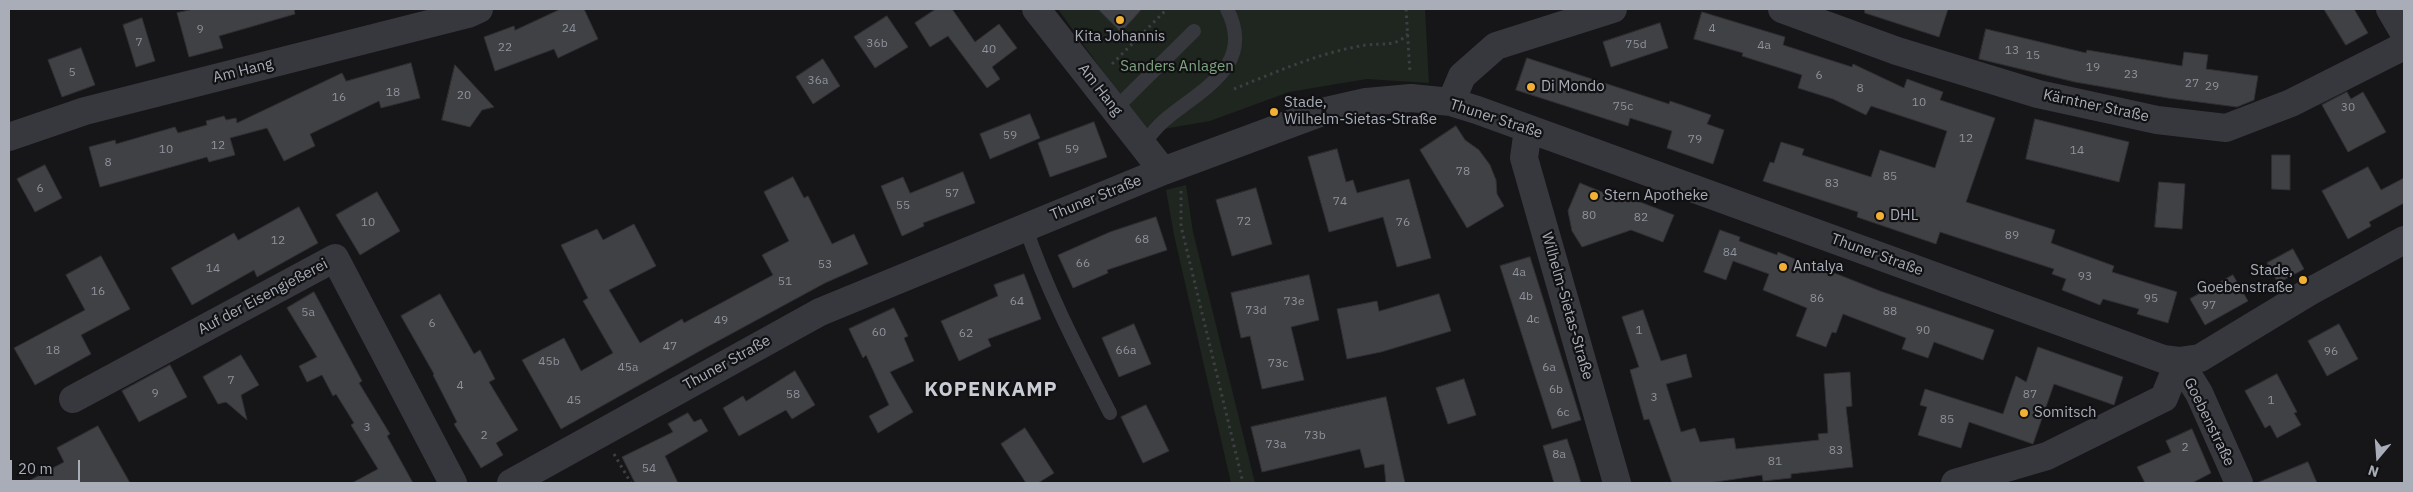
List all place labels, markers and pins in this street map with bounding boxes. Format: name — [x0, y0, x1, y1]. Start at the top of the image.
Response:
marker: Kita Johannis — [1114, 14, 1126, 26]
place label: Kita Johannis — [1075, 28, 1165, 46]
place label: Di Mondo — [1541, 78, 1605, 96]
marker: Di Mondo — [1525, 81, 1537, 93]
place label: Stade, Wilhelm-Sietas-Straße — [1284, 94, 1437, 129]
marker: Stade, Wilhelm-Sietas-Straße — [1268, 106, 1280, 118]
place label: Stern Apotheke — [1604, 187, 1708, 205]
marker: Stern Apotheke — [1588, 190, 1600, 202]
place label: DHL — [1890, 207, 1918, 225]
marker: DHL — [1874, 210, 1886, 222]
place label: Antalya — [1793, 258, 1844, 276]
marker: Antalya — [1777, 261, 1789, 273]
place label: Stade, Goebenstraße — [2197, 262, 2293, 297]
marker: Stade, Goebenstraße — [2297, 274, 2309, 286]
place label: Somitsch — [2034, 404, 2097, 422]
marker: Somitsch — [2018, 407, 2030, 419]

